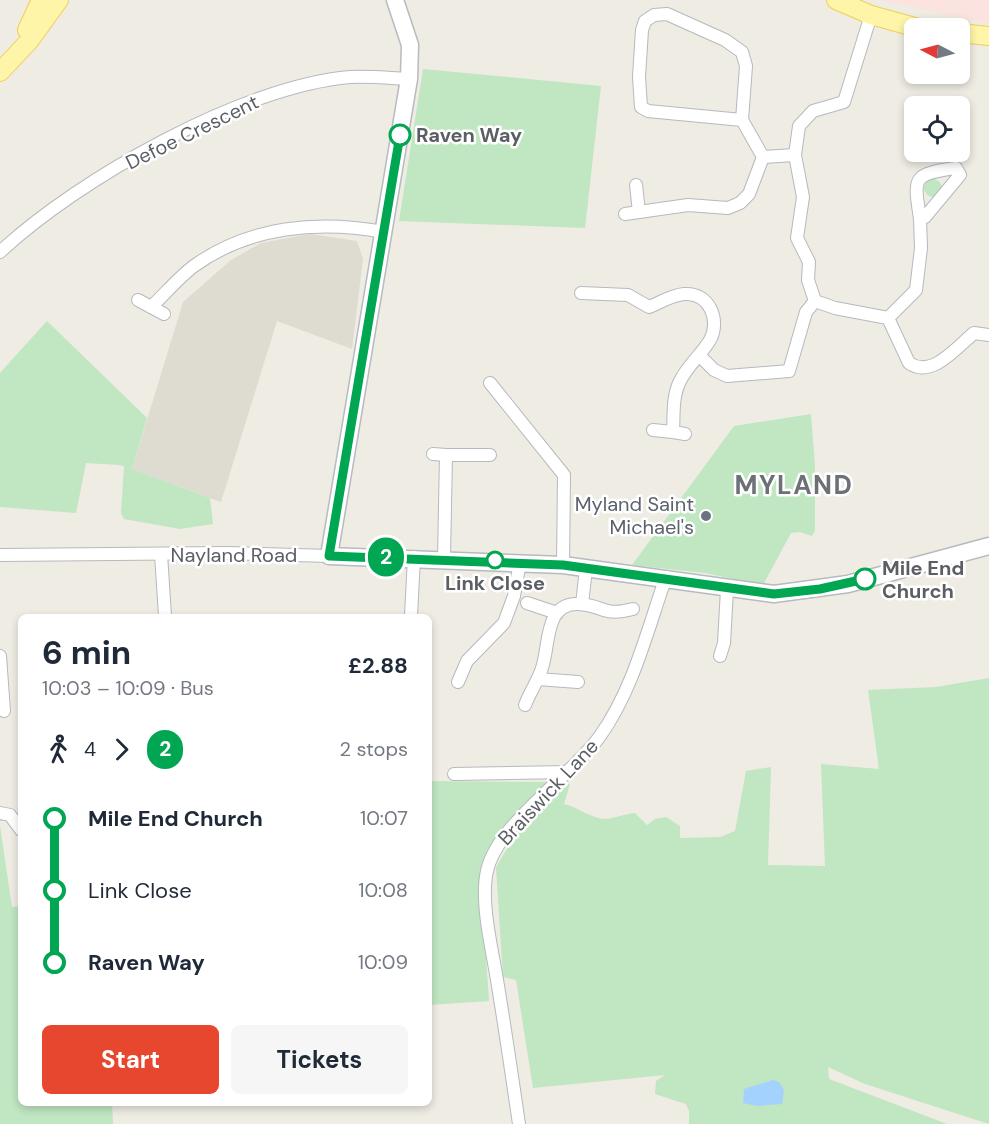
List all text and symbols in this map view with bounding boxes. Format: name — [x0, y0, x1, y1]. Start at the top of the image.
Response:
north arrow — [904, 18, 970, 84]
map controls — [904, 18, 970, 162]
street label: Defoe Crescent — [121, 88, 263, 175]
button: locate — [904, 96, 970, 162]
place label: Raven Way — [416, 122, 522, 148]
marker: Raven Way — [389, 124, 411, 146]
district label: MYLAND — [735, 468, 853, 502]
place label: Myland Saint Michael's — [575, 491, 694, 540]
marker: Myland Saint Michael's — [699, 509, 713, 523]
line badge: 2 — [366, 538, 406, 576]
street label: Nayland Road — [171, 542, 297, 568]
text: 2 — [380, 543, 392, 571]
marker: Link Close — [486, 551, 504, 569]
place label: Mile End Church — [882, 555, 964, 604]
marker: Mile End Church — [854, 568, 876, 590]
place label: Link Close — [445, 570, 545, 596]
text: 6 min — [42, 631, 131, 674]
text: £2.88 — [348, 651, 408, 680]
text: 10:03 – 10:09 · Bus — [42, 675, 214, 701]
icon: walk — [42, 733, 75, 766]
icon: forward — [105, 733, 138, 766]
street label: Braiswick Lane — [492, 733, 604, 851]
text: 2 — [159, 735, 171, 763]
text: 4 — [84, 736, 96, 762]
text: 2 stops — [340, 736, 408, 762]
text: Mile End Church — [88, 804, 263, 833]
text: 10:07 — [360, 805, 408, 831]
text: Link Close — [88, 876, 192, 905]
text: 10:08 — [358, 877, 408, 903]
text: Raven Way — [88, 948, 205, 977]
text: 10:09 — [358, 949, 408, 975]
button: Start — [42, 1025, 219, 1094]
button: Tickets — [231, 1025, 408, 1094]

